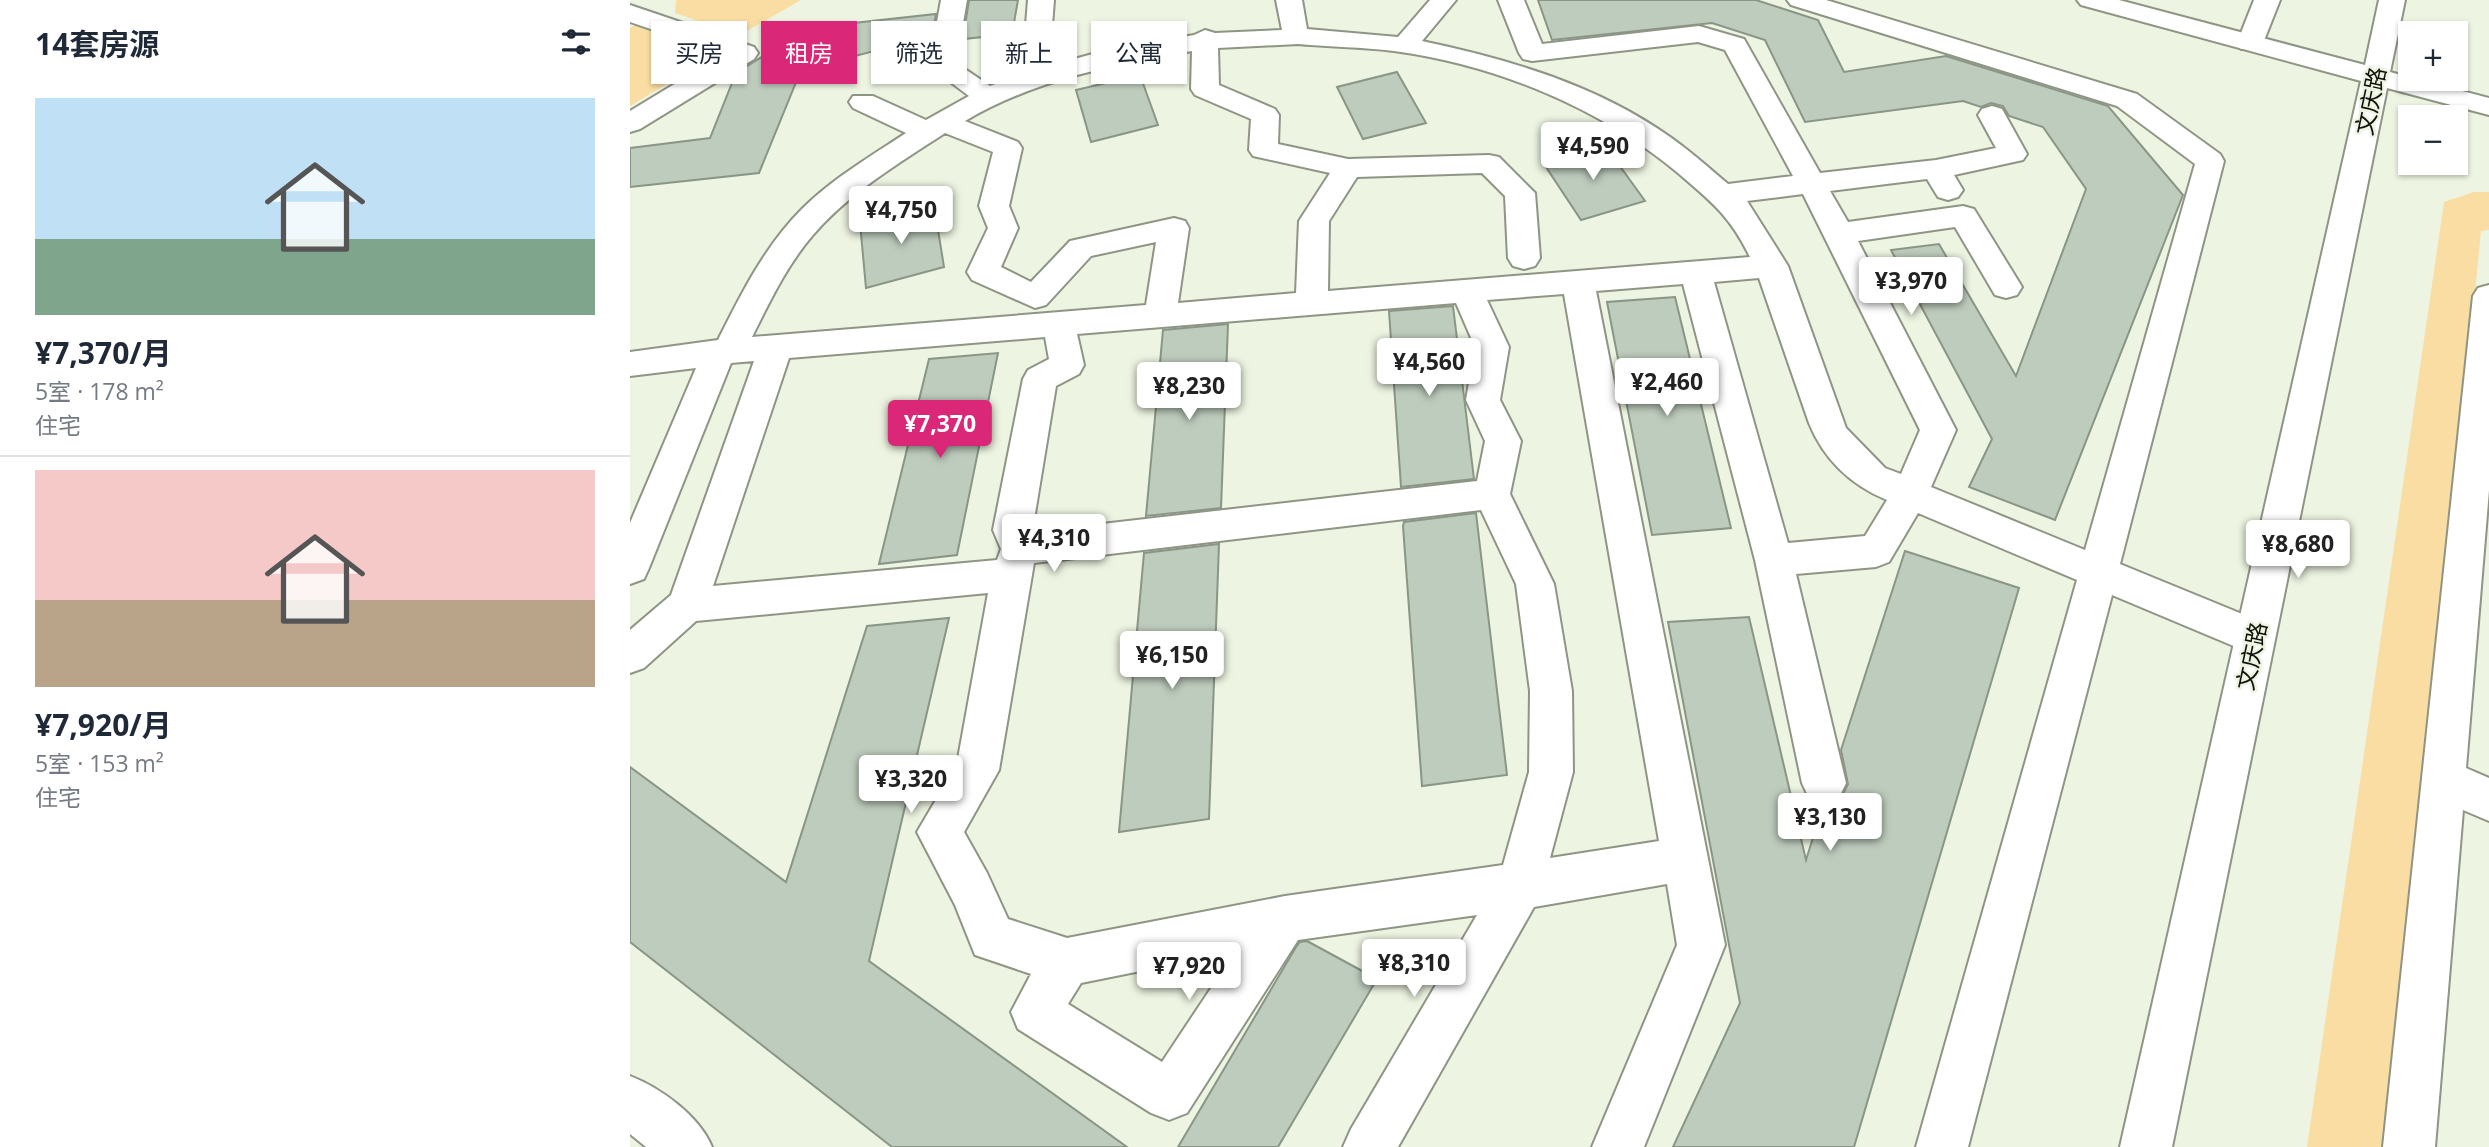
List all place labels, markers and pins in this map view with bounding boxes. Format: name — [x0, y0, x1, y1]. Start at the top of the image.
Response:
pin: ¥4,590 — [1536, 122, 1650, 182]
pin: ¥4,750 — [844, 187, 958, 246]
pin: ¥3,970 — [1854, 258, 1968, 317]
pin: ¥4,560 — [1372, 338, 1486, 398]
pin: ¥2,460 — [1610, 358, 1724, 418]
pin: ¥8,230 — [1132, 362, 1246, 422]
pin: ¥7,370 — [883, 400, 997, 460]
pin: ¥4,310 — [997, 514, 1111, 574]
pin: ¥8,680 — [2241, 520, 2355, 580]
pin: ¥6,150 — [1115, 632, 1229, 691]
pin: ¥3,320 — [854, 756, 968, 815]
pin: ¥3,130 — [1773, 794, 1887, 853]
pin: ¥8,310 — [1357, 940, 1471, 999]
pin: ¥7,920 — [1132, 942, 1246, 1002]

